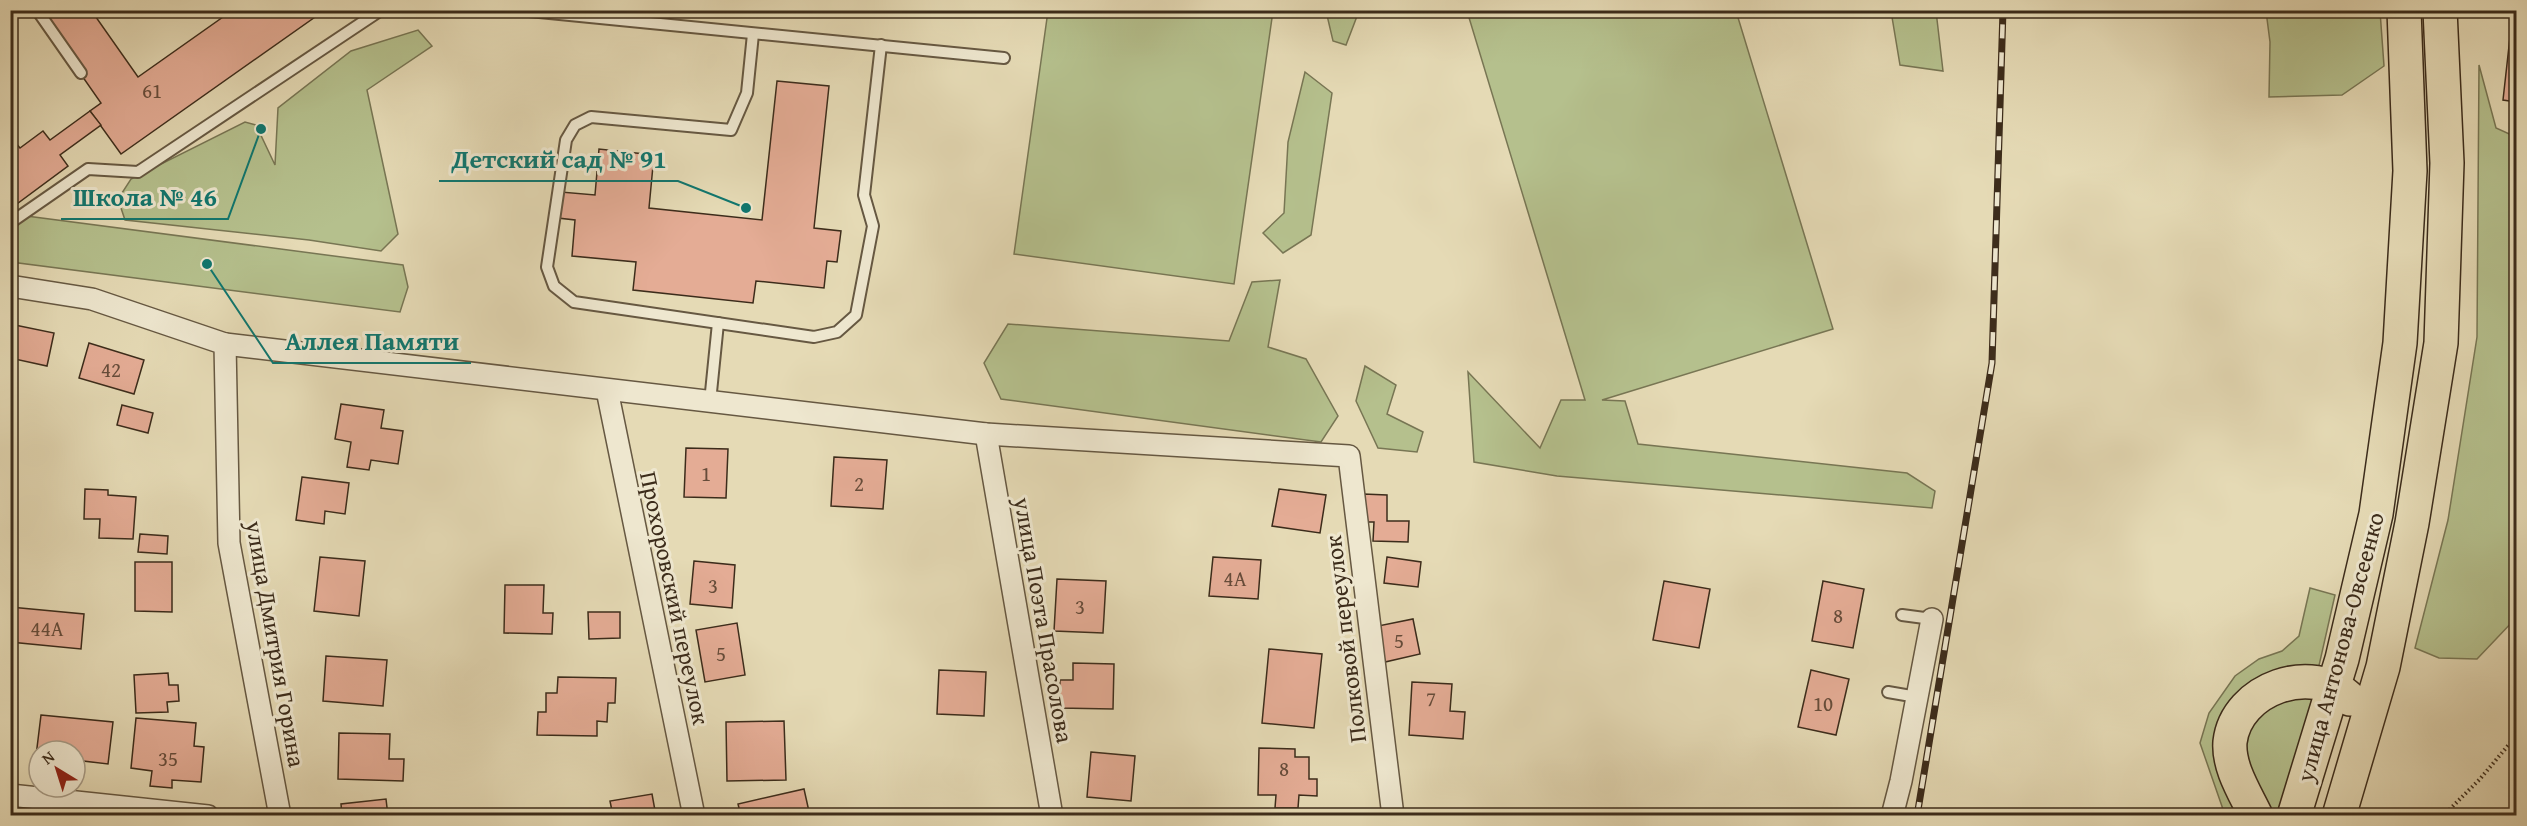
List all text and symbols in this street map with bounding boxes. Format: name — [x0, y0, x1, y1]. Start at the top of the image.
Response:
house number: 61 — [142, 75, 162, 106]
callout: Детский сад № 91 — [439, 137, 678, 181]
text: Детский сад № 91 — [450, 139, 667, 178]
callout: Школа № 46 — [61, 175, 228, 219]
text: Школа № 46 — [73, 177, 217, 216]
callout: Аллея Памяти — [273, 319, 471, 363]
text: Аллея Памяти — [285, 321, 459, 360]
house number: 42 — [101, 354, 121, 385]
house number: 1 — [701, 458, 711, 489]
street label: Прохоровский переулок — [631, 468, 719, 728]
house number: 2 — [854, 468, 864, 499]
street label: улица Поэта Прасолова — [1005, 494, 1083, 746]
street label: улица Антонова-Овсеенко — [2287, 508, 2393, 787]
street label: улица Дмитрия Горина — [237, 517, 315, 770]
street label: Полковой переулок — [1315, 533, 1375, 745]
house number: 4А — [1224, 563, 1247, 594]
house number: 3 — [708, 570, 718, 601]
house number: 3 — [1075, 591, 1085, 622]
house number: 8 — [1833, 600, 1843, 631]
house number: 44А — [31, 613, 64, 644]
house number: 5 — [1394, 625, 1404, 656]
house number: 5 — [716, 638, 726, 669]
house number: 7 — [1426, 683, 1436, 714]
house number: 10 — [1813, 688, 1833, 719]
north arrow — [27, 739, 87, 799]
house number: 35 — [158, 743, 178, 774]
text: N — [36, 744, 60, 770]
house number: 8 — [1279, 753, 1289, 784]

